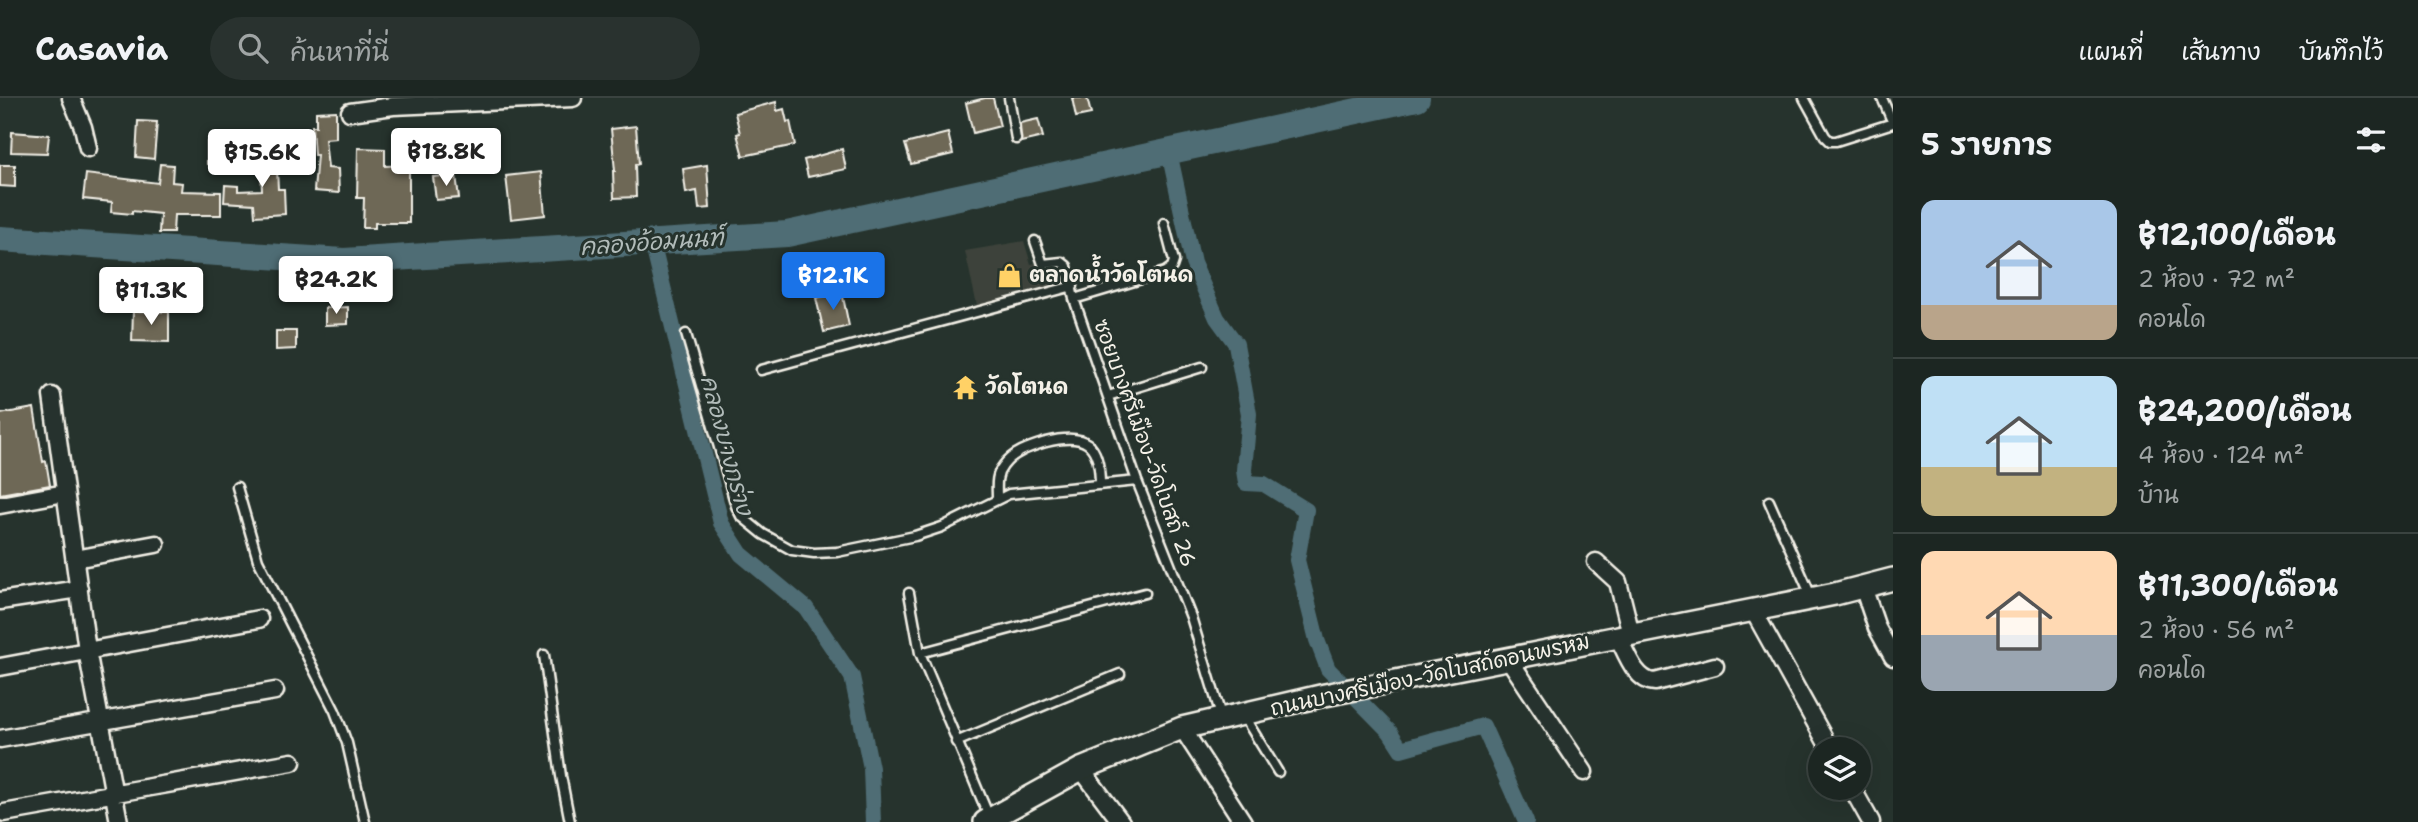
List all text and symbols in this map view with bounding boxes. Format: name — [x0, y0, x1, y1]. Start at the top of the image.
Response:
search box — [210, 17, 700, 80]
text: Casavia — [35, 26, 168, 71]
icon: search — [234, 29, 272, 67]
text: ค้นหาที่นี่ — [290, 34, 389, 69]
text: แผนที่ — [2078, 36, 2143, 68]
text: เส้นทาง — [2181, 36, 2261, 68]
text: บันทึกไว้ — [2299, 36, 2383, 68]
icon: filters — [2352, 121, 2390, 159]
text: 5 รายการ — [1921, 124, 2053, 165]
pin: ฿18.8K — [389, 129, 503, 188]
pin: ฿15.6K — [205, 130, 319, 189]
text: ฿18.8K — [407, 136, 485, 166]
text: ฿15.6K — [224, 137, 300, 167]
text: ฿12,100/เดือน — [2138, 214, 2336, 255]
water label: คลองอ้อมนนท์ — [579, 222, 730, 262]
icon: home — [1977, 228, 2061, 312]
pin: ฿12.1K — [776, 252, 890, 312]
place label: ตลาดน้ำวัดโตนด — [1029, 254, 1193, 289]
pin: ฿24.2K — [279, 256, 393, 316]
text: ฿12.1K — [798, 260, 868, 290]
shop icon: ตลาดน้ำวัดโตนด — [995, 261, 1023, 289]
text: ฿24.2K — [295, 264, 377, 294]
text: 2 ห้อง · 72 m² — [2138, 264, 2295, 294]
pin: ฿11.3K — [94, 268, 208, 327]
text: ฿11.3K — [115, 275, 187, 305]
text: คอนโด — [2138, 304, 2206, 334]
street label: ซอยบางศรีเมือง-วัดโบสถ์ 26 — [1087, 315, 1203, 571]
water label: คลองบางกร่าง — [694, 372, 761, 520]
place label: วัดโตนด — [985, 372, 1068, 401]
temple icon: วัดโตนด — [951, 373, 979, 401]
text: ฿24,200/เดือน — [2138, 390, 2352, 431]
icon: home — [1977, 404, 2061, 488]
text: 4 ห้อง · 124 m² — [2138, 440, 2304, 470]
text: บ้าน — [2138, 480, 2179, 510]
text: ฿11,300/เดือน — [2138, 565, 2338, 606]
icon: home — [1977, 579, 2061, 663]
text: 2 ห้อง · 56 m² — [2138, 615, 2295, 645]
street label: ถนนบางศรีเมือง-วัดโบสถ์ดอนพรหม — [1268, 627, 1592, 723]
text: คอนโด — [2138, 655, 2206, 685]
map controls — [1808, 737, 1871, 800]
button: layers — [1808, 737, 1871, 800]

